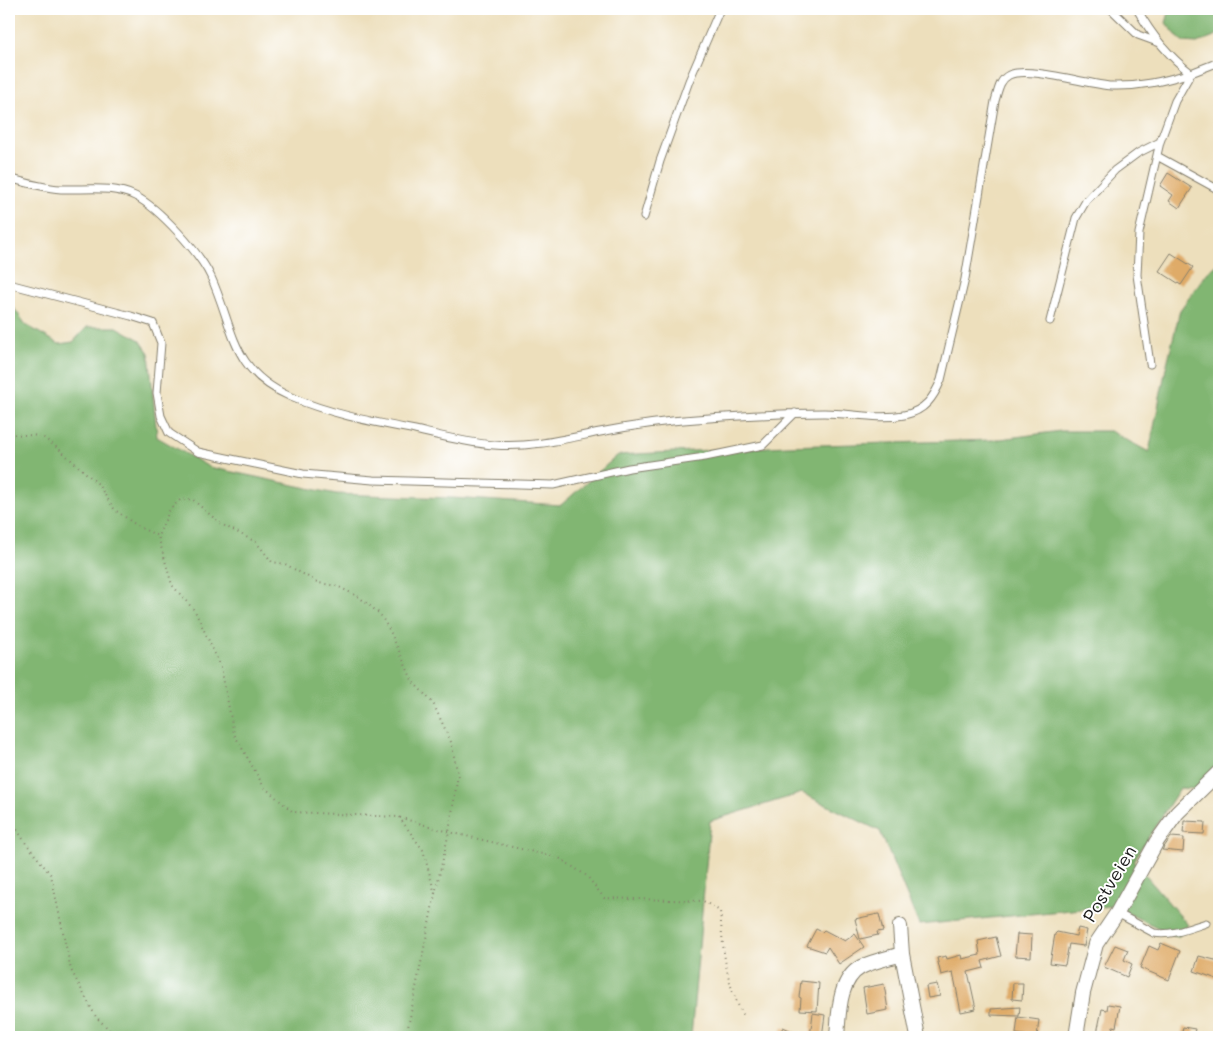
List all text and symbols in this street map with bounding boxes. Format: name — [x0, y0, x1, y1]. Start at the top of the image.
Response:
street label: Postveien — [1077, 841, 1141, 926]

